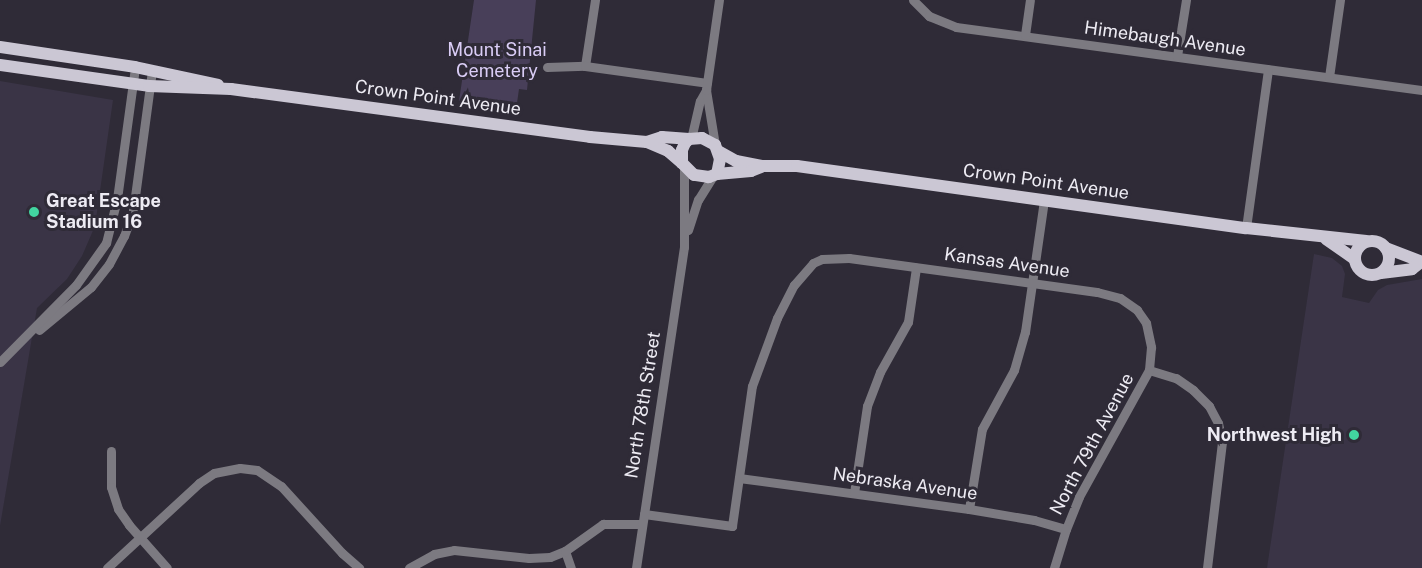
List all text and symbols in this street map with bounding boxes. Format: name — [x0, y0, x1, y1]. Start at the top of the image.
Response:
street label: Himebaugh Avenue — [1083, 17, 1247, 61]
park label: Mount Sinai Cemetery — [447, 40, 547, 82]
street label: Crown Point Avenue — [354, 76, 522, 120]
street label: Crown Point Avenue — [962, 160, 1130, 204]
place label: Great Escape Stadium 16 — [46, 191, 161, 234]
marker: Great Escape Stadium 16 — [27, 205, 41, 219]
street label: Kansas Avenue — [943, 243, 1071, 283]
street label: North 78th Street — [621, 330, 665, 480]
street label: North 79th Avenue — [1046, 369, 1138, 519]
place label: Northwest High — [1207, 424, 1342, 446]
marker: Northwest High — [1347, 428, 1361, 442]
street label: Nebraska Avenue — [831, 463, 979, 505]

